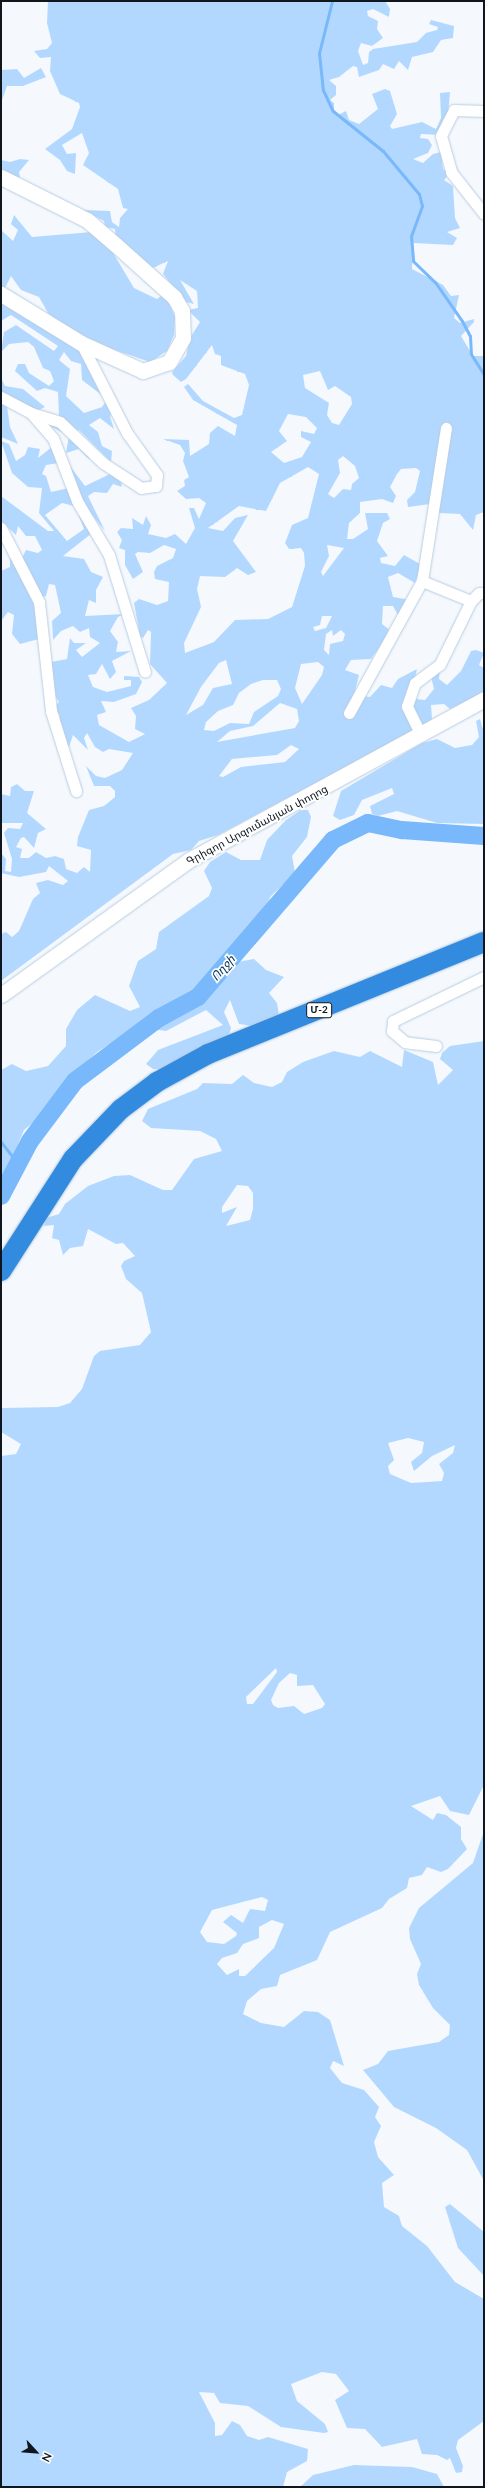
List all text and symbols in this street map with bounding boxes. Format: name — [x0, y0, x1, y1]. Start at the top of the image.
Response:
street label: Գրիգոր Արզումանյան փողոց — [184, 782, 330, 868]
water label: Ողջի — [208, 952, 238, 984]
road number: Մ-2 — [306, 1002, 332, 1018]
north arrow — [16, 2432, 56, 2472]
text: N — [40, 2451, 55, 2464]

